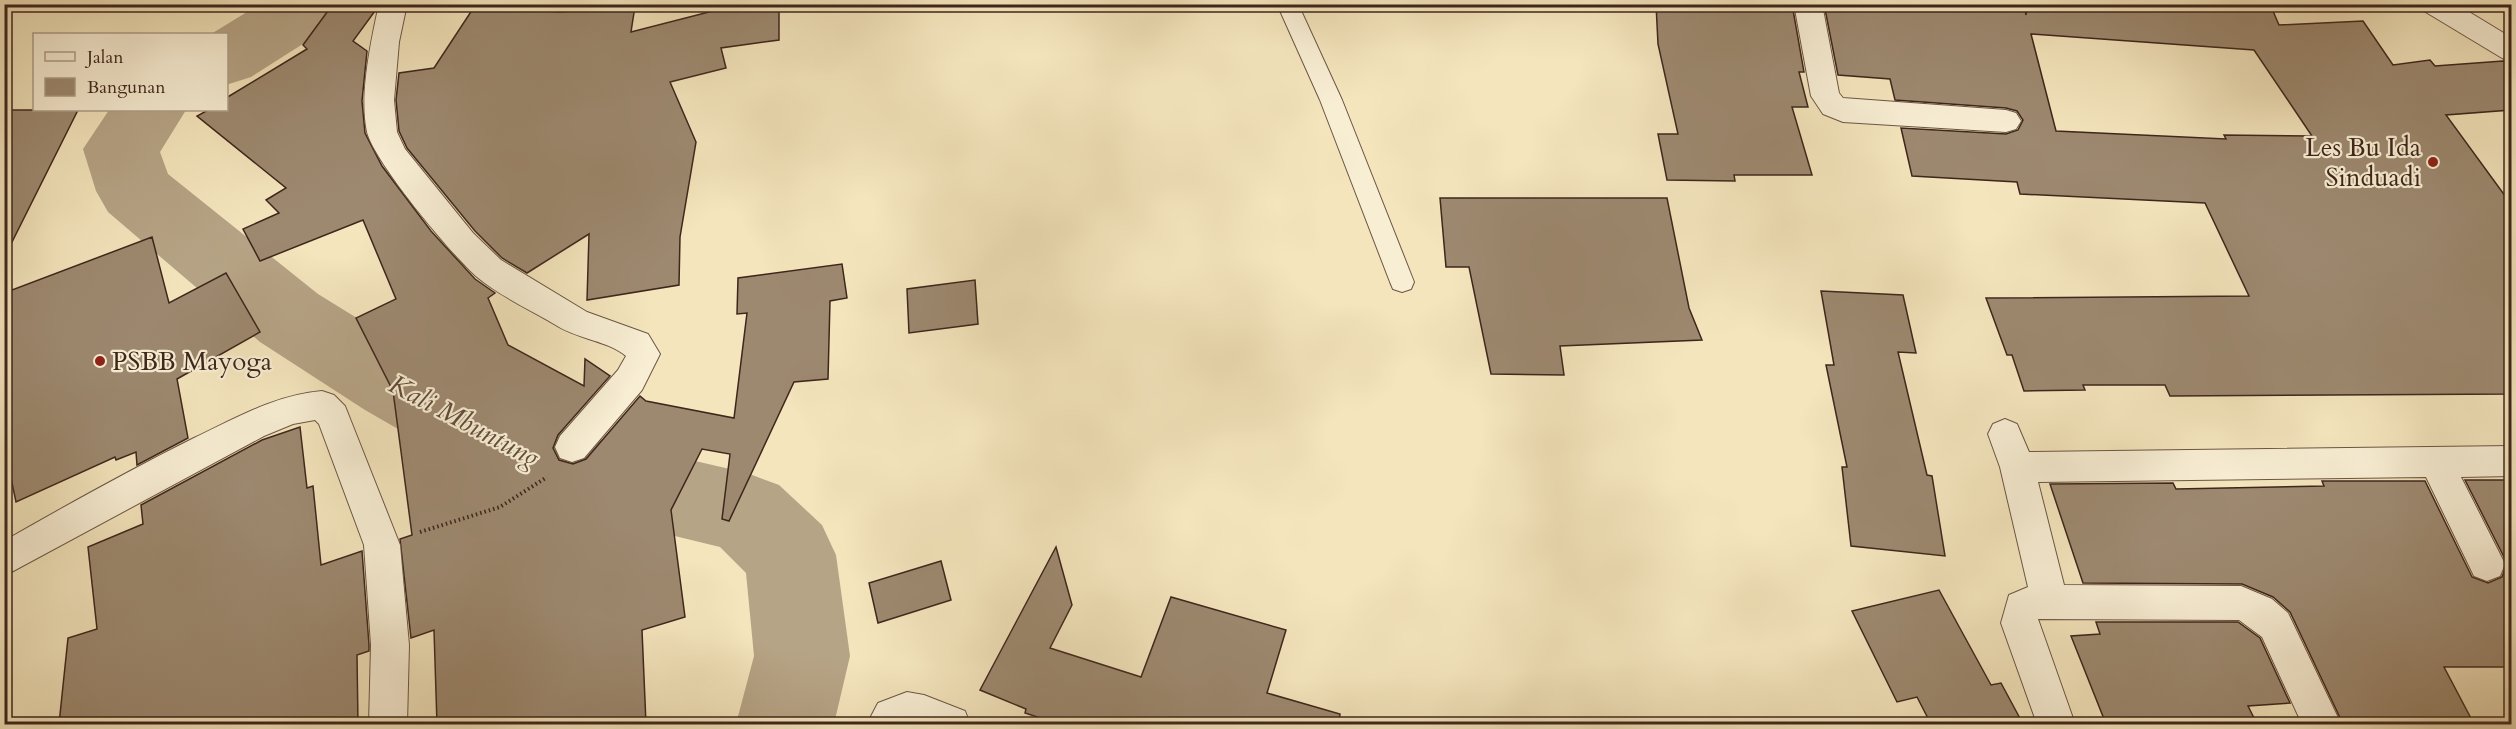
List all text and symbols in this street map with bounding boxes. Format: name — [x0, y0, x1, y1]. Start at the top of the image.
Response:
legend — [33, 33, 228, 111]
text: Jalan — [84, 45, 124, 70]
text: Bangunan — [87, 75, 166, 100]
place label: Les Bu Ida Sinduadi — [2305, 130, 2421, 195]
marker: Les Bu Ida Sinduadi — [2426, 155, 2440, 169]
place label: PSBB Mayoga — [112, 344, 272, 379]
marker: PSBB Mayoga — [93, 354, 107, 368]
water label: Kali Mbuntung — [382, 366, 546, 476]

